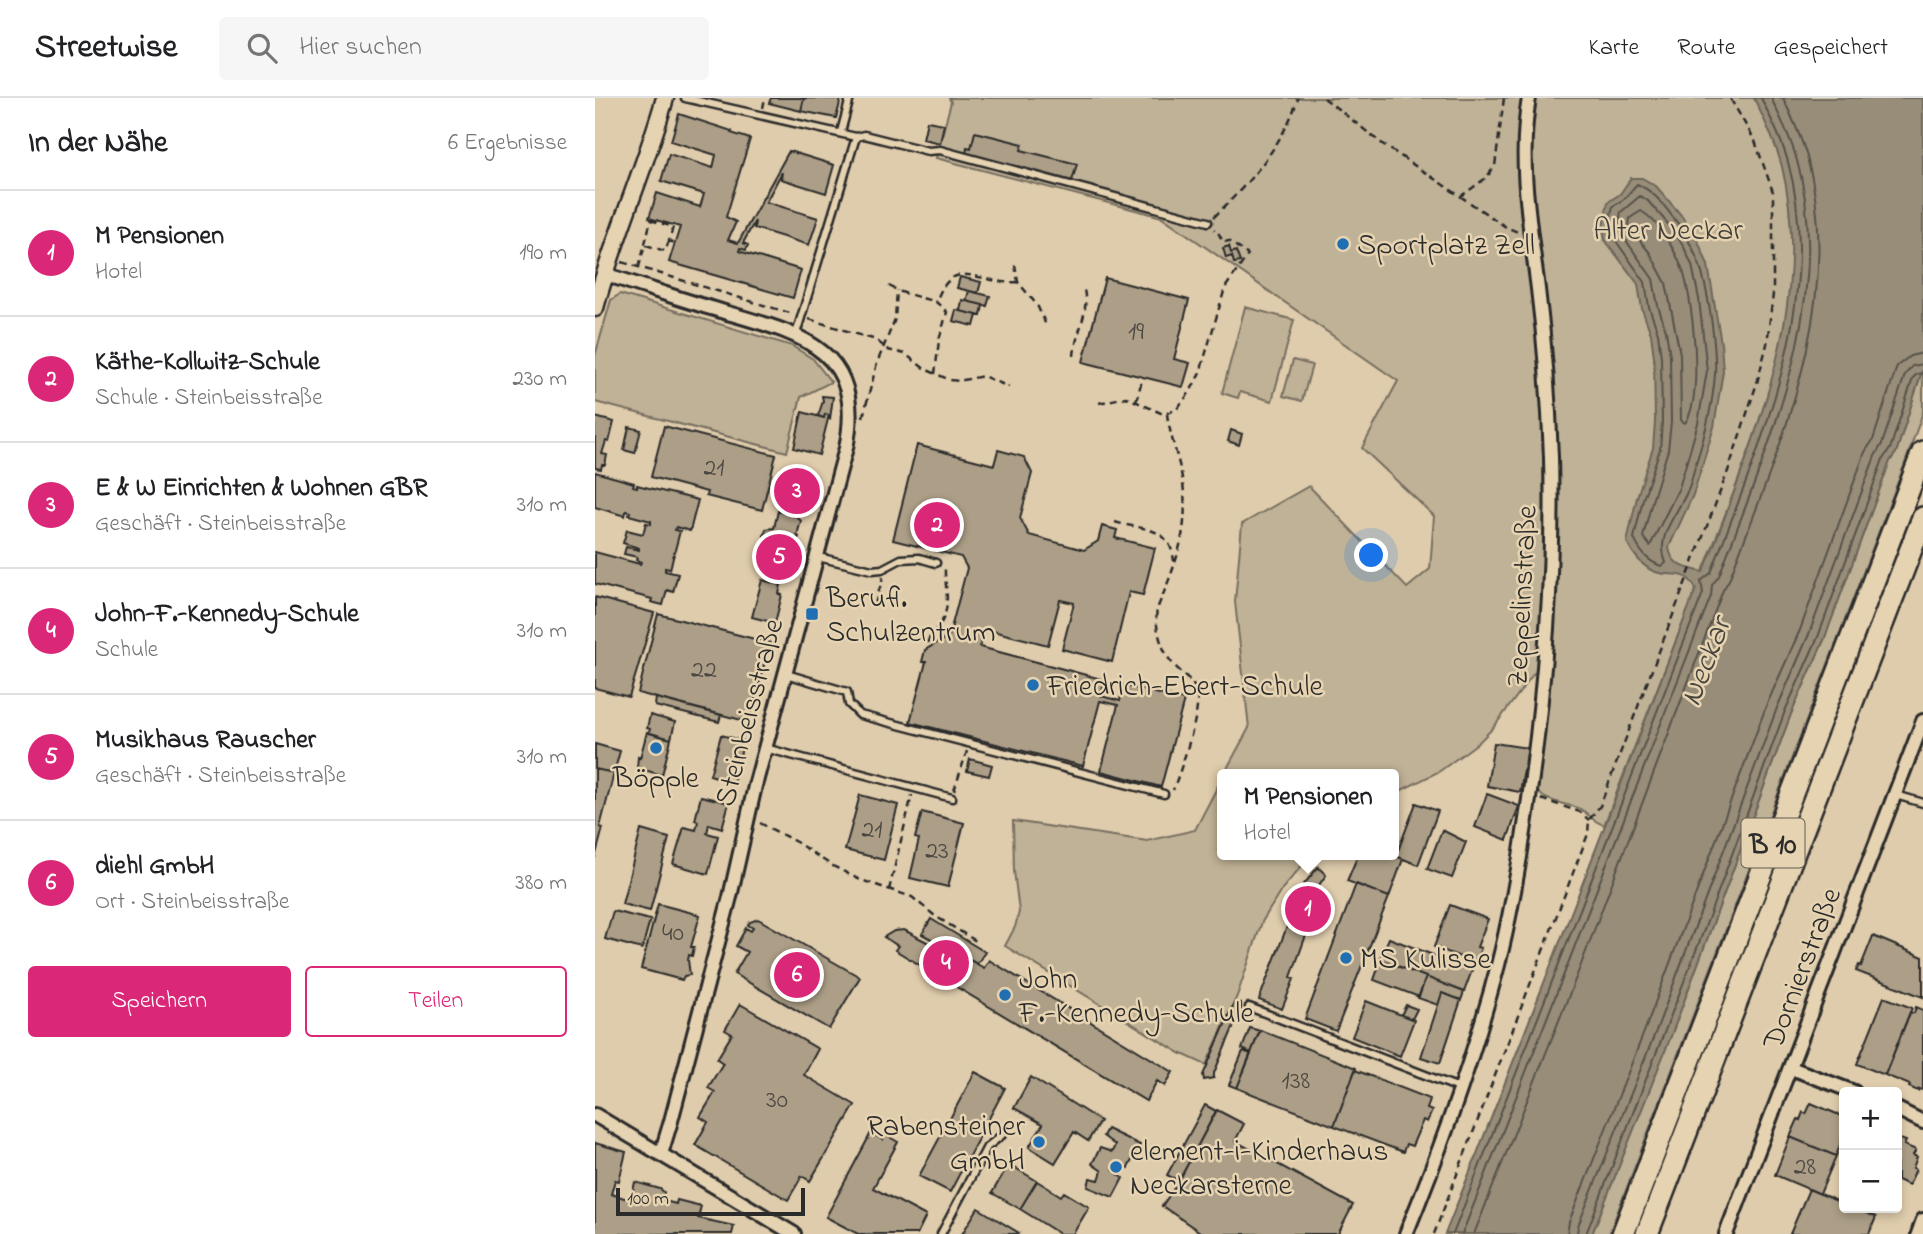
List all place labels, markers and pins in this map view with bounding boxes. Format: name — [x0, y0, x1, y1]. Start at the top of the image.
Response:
place label: Sportplatz Zell — [1357, 225, 1535, 269]
marker: Sportplatz Zell — [1335, 236, 1351, 252]
pin: 3 — [774, 465, 820, 517]
pin: 2 — [914, 499, 960, 551]
pin: 5 — [756, 531, 802, 583]
place label: Berufl. Schulzentrum — [825, 578, 995, 656]
marker: Berufl. Schulzentrum — [804, 606, 820, 622]
place label: Friedrich-Ebert-Schule — [1046, 666, 1324, 710]
marker: Friedrich-Ebert-Schule — [1025, 677, 1041, 693]
marker: Böpple — [648, 740, 664, 756]
place label: Böpple — [612, 758, 700, 802]
pin: 1 — [1285, 883, 1331, 935]
pin: 4 — [923, 937, 969, 989]
place label: MS Kulisse — [1360, 939, 1492, 983]
pin: 6 — [774, 949, 820, 1001]
marker: MS Kulisse — [1338, 950, 1354, 966]
place label: John F.-Kennedy-Schule — [1018, 959, 1255, 1037]
marker: John F.-Kennedy-Schule — [997, 987, 1013, 1003]
place label: Rabensteiner GmbH — [866, 1106, 1026, 1184]
place label: element-i-Kinderhaus Neckarsterne — [1130, 1131, 1389, 1209]
marker: Rabensteiner GmbH — [1031, 1134, 1047, 1150]
marker: element-i-Kinderhaus Neckarsterne — [1108, 1159, 1124, 1175]

